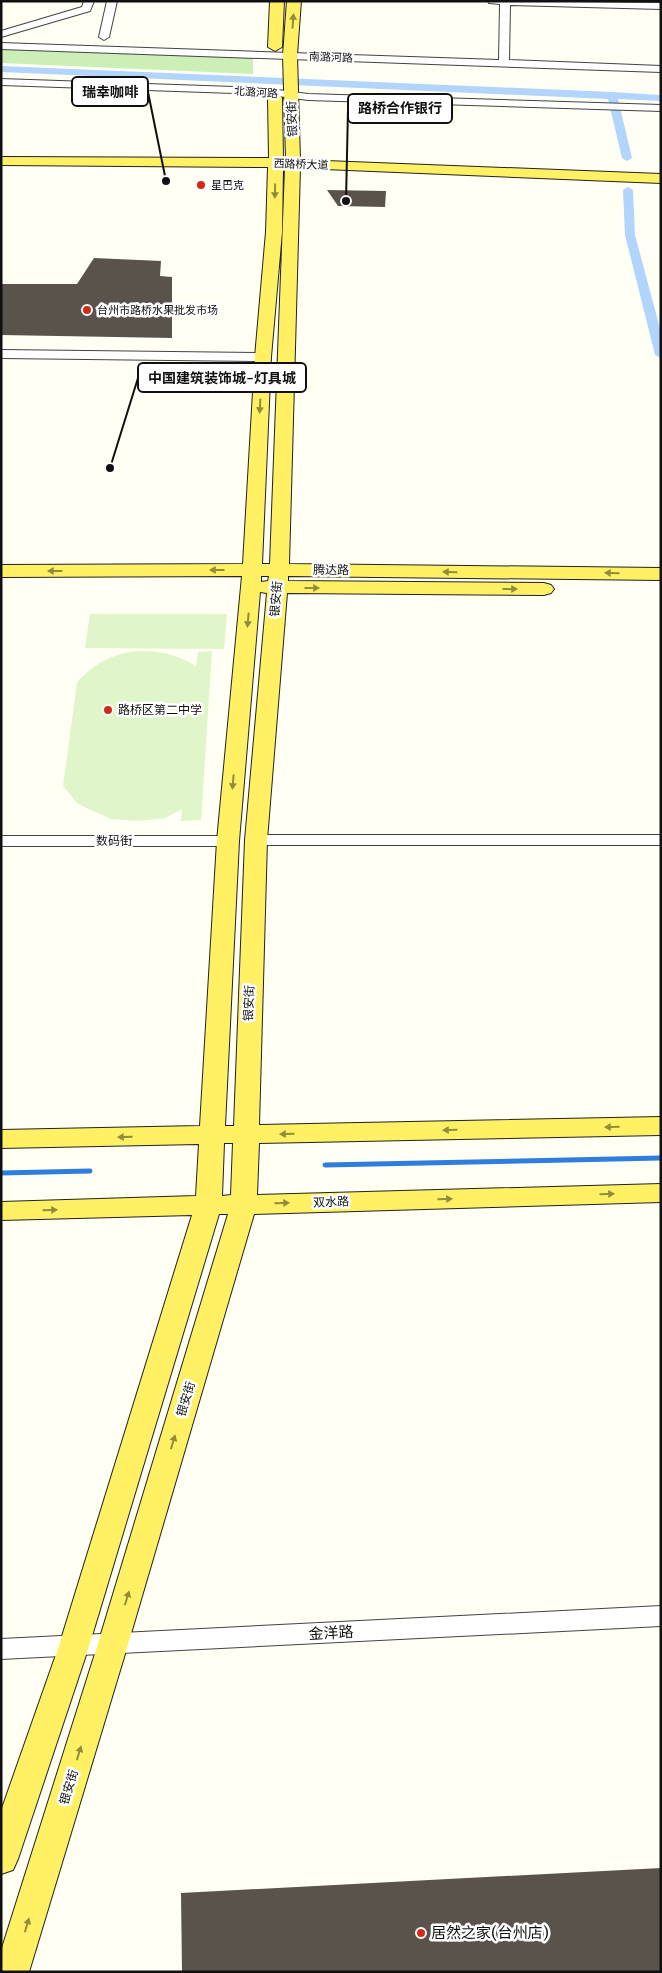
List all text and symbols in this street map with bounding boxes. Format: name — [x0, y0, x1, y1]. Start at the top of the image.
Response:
one-way arrow — [289, 12, 297, 28]
street label: 南潞河路 — [309, 49, 353, 65]
callout: 瑞幸咖啡 — [72, 77, 148, 106]
text: 瑞幸咖啡 — [82, 83, 139, 101]
street label: 北潞河路 — [234, 83, 278, 101]
callout: 路桥合作银行 — [348, 94, 452, 123]
text: 路桥合作银行 — [358, 99, 442, 117]
street label: 银安街 — [283, 101, 300, 137]
street label: 西路桥大道 — [273, 156, 329, 172]
place label: 星巴克 — [211, 178, 244, 192]
marker: 星巴克 — [195, 179, 207, 191]
one-way arrow — [271, 183, 279, 199]
place label: 台州市路桥水果批发市场 — [97, 303, 218, 317]
marker: 台州市路桥水果批发市场 — [81, 304, 93, 316]
callout: 中国建筑装饰城-灯具城 — [138, 363, 306, 392]
text: 中国建筑装饰城-灯具城 — [148, 369, 296, 387]
one-way arrow — [256, 398, 264, 414]
street label: 腾达路 — [313, 562, 349, 577]
one-way arrow — [209, 566, 225, 574]
one-way arrow — [46, 567, 62, 575]
one-way arrow — [441, 567, 457, 575]
one-way arrow — [604, 569, 620, 577]
street label: 银安街 — [266, 580, 285, 618]
one-way arrow — [305, 584, 321, 592]
one-way arrow — [502, 585, 518, 593]
one-way arrow — [243, 612, 251, 628]
place label: 路桥区第二中学 — [118, 702, 202, 717]
marker: 路桥区第二中学 — [102, 704, 114, 716]
one-way arrow — [229, 774, 237, 790]
street label: 数码街 — [96, 833, 132, 848]
street label: 银安街 — [240, 985, 257, 1021]
one-way arrow — [604, 1123, 620, 1131]
one-way arrow — [441, 1127, 457, 1135]
one-way arrow — [279, 1130, 295, 1138]
one-way arrow — [116, 1133, 132, 1141]
one-way arrow — [599, 1190, 615, 1198]
street label: 双水路 — [313, 1193, 349, 1210]
one-way arrow — [437, 1194, 453, 1202]
one-way arrow — [275, 1199, 291, 1207]
one-way arrow — [42, 1206, 58, 1214]
street label: 银安街 — [173, 1379, 198, 1418]
one-way arrow — [170, 1434, 178, 1449]
one-way arrow — [123, 1590, 131, 1605]
street label: 金洋路 — [308, 1622, 354, 1643]
one-way arrow — [76, 1745, 84, 1760]
street label: 银安街 — [56, 1767, 81, 1806]
one-way arrow — [23, 1918, 31, 1933]
place label: 居然之家(台州店) — [431, 1923, 549, 1942]
marker: 居然之家(台州店) — [415, 1927, 427, 1939]

